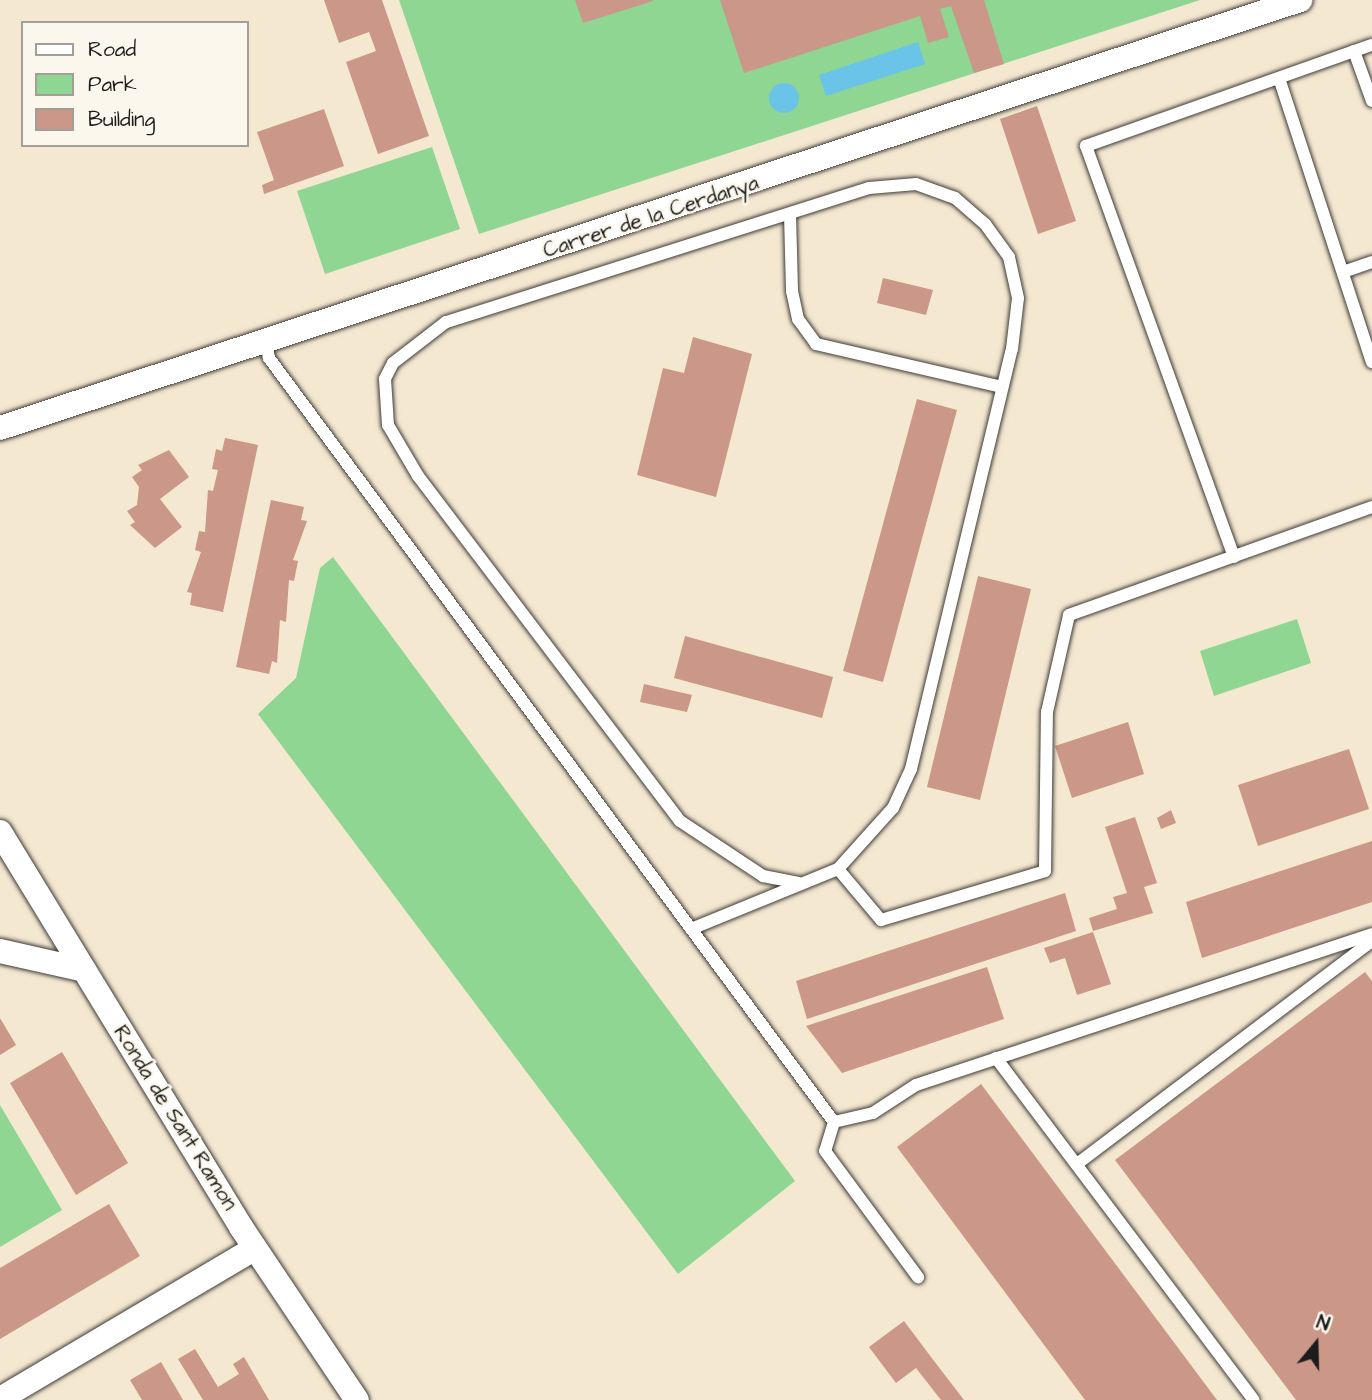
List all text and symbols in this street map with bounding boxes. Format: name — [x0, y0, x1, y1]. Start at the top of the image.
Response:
legend — [21, 21, 248, 147]
text: Road — [88, 35, 136, 64]
text: Park — [88, 70, 137, 99]
text: Building — [88, 105, 155, 134]
street label: Carrer de la Cerdanya — [540, 170, 762, 264]
street label: Ronda de Sant Ramon — [108, 1021, 242, 1215]
north arrow — [1281, 1309, 1351, 1379]
text: N — [1313, 1309, 1333, 1338]

